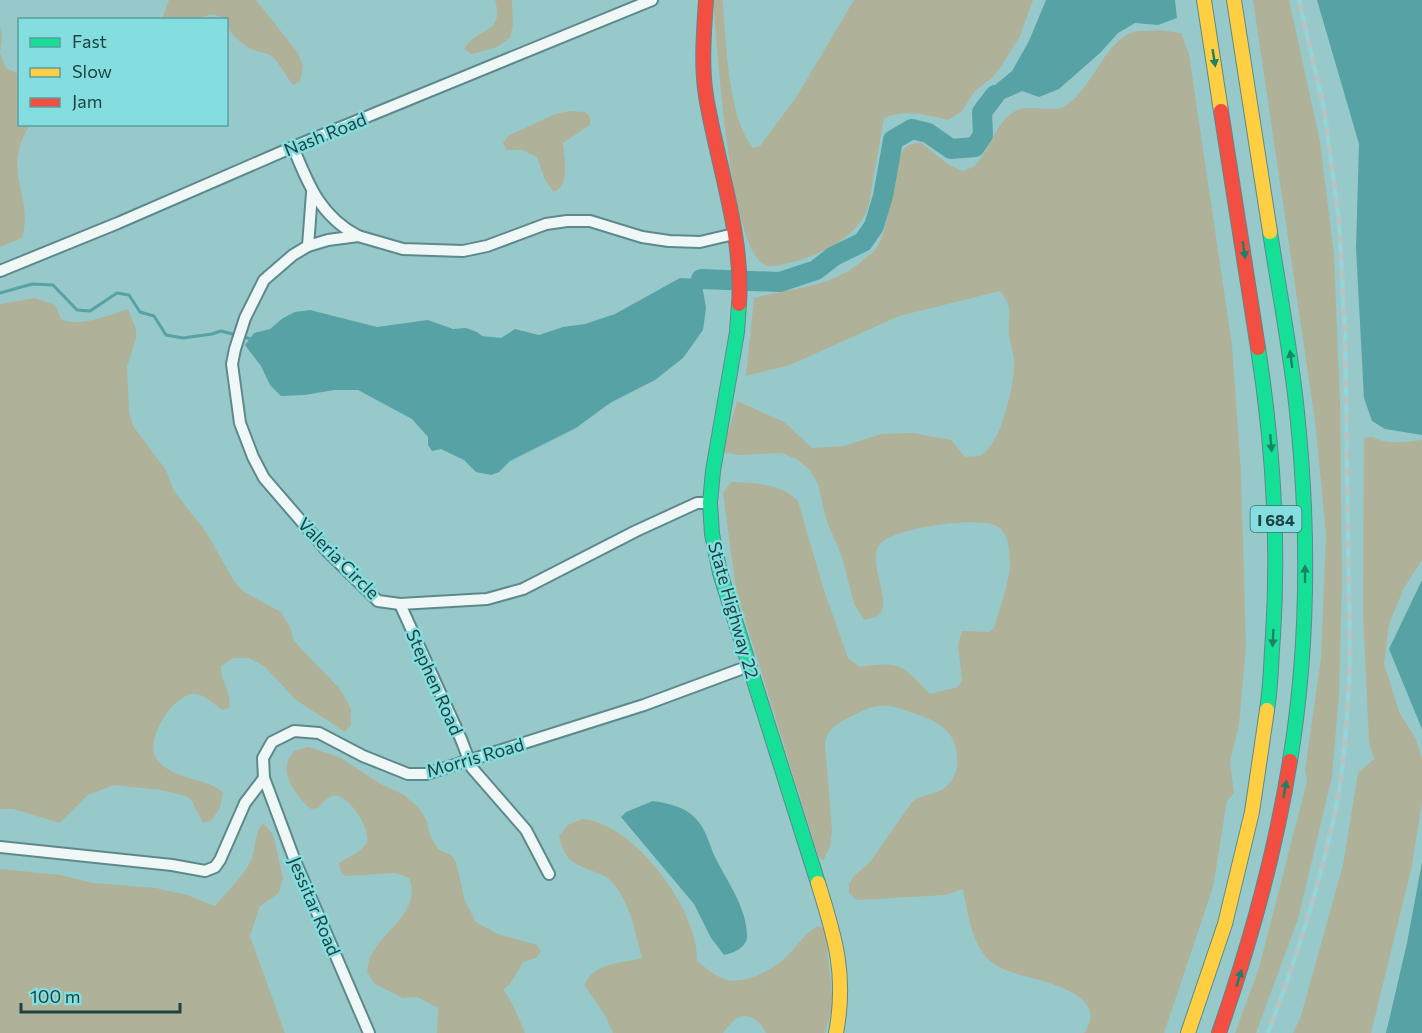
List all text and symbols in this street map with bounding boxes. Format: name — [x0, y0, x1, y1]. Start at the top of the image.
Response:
legend — [18, 18, 228, 126]
text: Fast — [72, 30, 107, 52]
one-way arrow — [1209, 48, 1218, 67]
text: Slow — [72, 60, 112, 82]
text: Jam — [72, 90, 102, 112]
street label: Nash Road — [281, 108, 369, 160]
one-way arrow — [1240, 241, 1249, 260]
one-way arrow — [1286, 349, 1295, 368]
one-way arrow — [1266, 434, 1276, 453]
road number: I 684 — [1250, 506, 1302, 532]
street label: Valeria Circle — [294, 513, 384, 603]
street label: State Highway 22 — [704, 539, 764, 681]
one-way arrow — [1300, 564, 1310, 583]
street label: Stephen Road — [402, 626, 468, 738]
one-way arrow — [1269, 629, 1278, 648]
street label: Morris Road — [424, 733, 526, 781]
one-way arrow — [1281, 779, 1290, 798]
street label: Jessitar Road — [284, 853, 346, 959]
one-way arrow — [1235, 969, 1244, 987]
scale bar — [21, 976, 180, 1014]
text: 100 m — [30, 985, 80, 1007]

